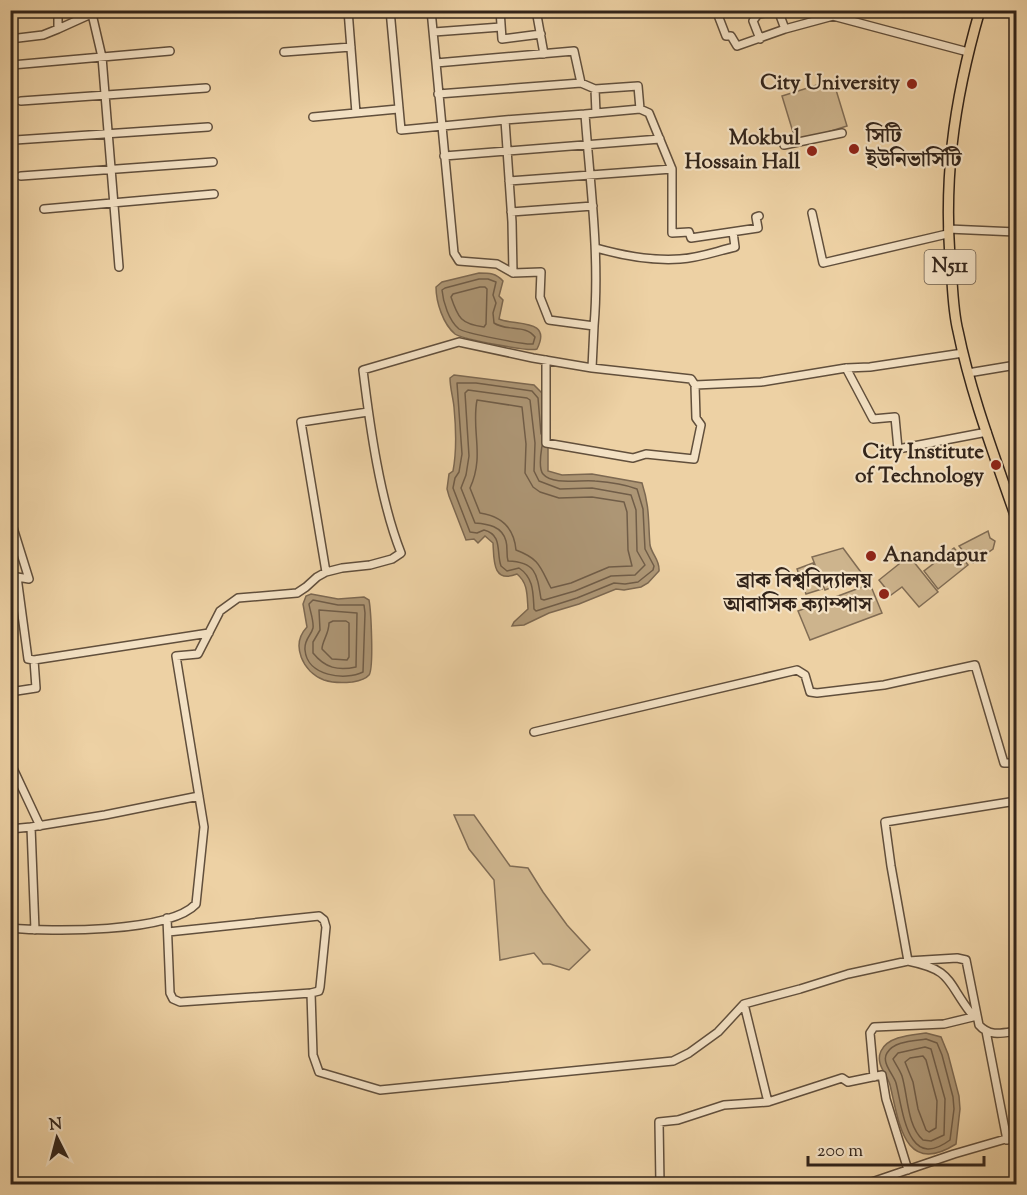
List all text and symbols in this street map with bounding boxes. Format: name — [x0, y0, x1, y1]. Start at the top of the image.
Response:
place label: City University — [760, 69, 901, 99]
marker: City University — [905, 77, 919, 91]
place label: সিটি ইউনিভার্সিটি — [865, 122, 963, 176]
place label: Mokbul Hossain Hall — [685, 124, 800, 178]
marker: সিটি ইউনিভার্সিটি — [847, 142, 861, 156]
marker: Mokbul Hossain Hall — [805, 144, 819, 158]
road number: N511 — [924, 250, 976, 284]
place label: City Institute of Technology — [855, 438, 985, 492]
marker: City Institute of Technology — [989, 458, 1003, 472]
place label: Anandapur — [883, 541, 987, 571]
marker: Anandapur — [864, 549, 878, 563]
place label: ব্রাক বিশ্ববিদ্যালয় আবাসিক ক্যাম্পাস — [722, 567, 873, 621]
marker: ব্রাক বিশ্ববিদ্যালয় আবাসিক ক্যাম্পাস — [877, 587, 891, 601]
north arrow — [27, 1108, 87, 1168]
text: N — [48, 1113, 63, 1138]
scale bar — [808, 1129, 984, 1167]
text: 200 m — [817, 1139, 863, 1165]

